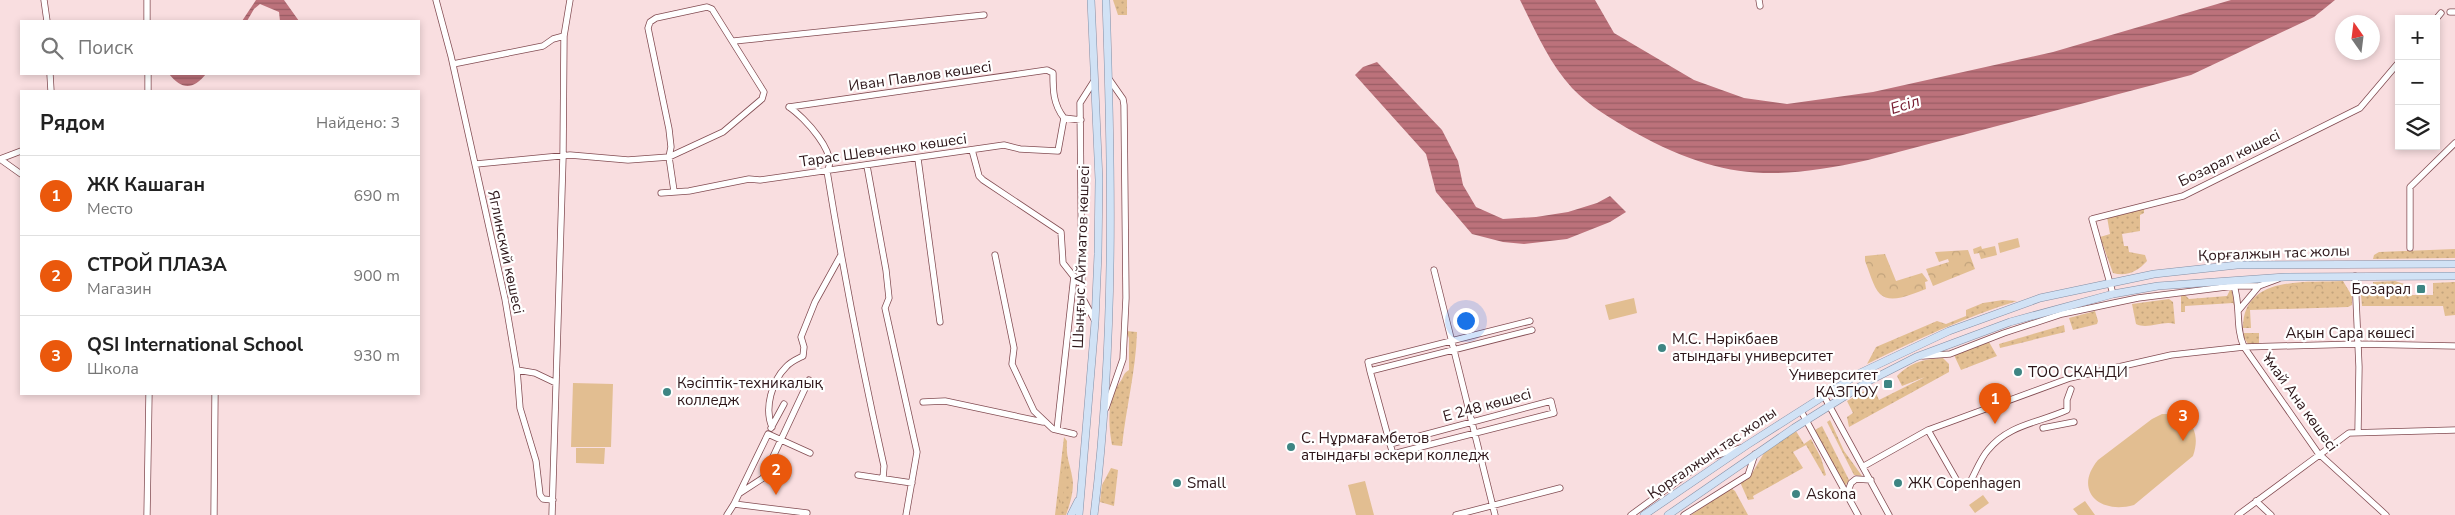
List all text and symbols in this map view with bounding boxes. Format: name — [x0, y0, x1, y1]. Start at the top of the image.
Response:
north arrow — [2335, 15, 2380, 60]
map controls — [2395, 15, 2440, 150]
button: + — [2395, 15, 2440, 60]
search box — [20, 20, 420, 75]
icon: search — [38, 34, 66, 62]
text: Поиск — [78, 35, 133, 61]
street label: Иван Павлов көшесі — [847, 56, 993, 96]
button: − — [2395, 60, 2440, 105]
water label: Есіл — [1887, 90, 1923, 120]
button: layers — [2395, 105, 2440, 150]
text: Рядом — [40, 109, 105, 137]
text: Найдено: 3 — [316, 112, 400, 134]
street label: Бозарал көшесі — [2175, 125, 2283, 191]
street label: Тарас Шевченко көшесі — [798, 128, 968, 172]
street label: Шыңғыс Айтматов көшесі — [1068, 165, 1094, 349]
text: ЖК Кашаган — [87, 172, 205, 198]
text: 1 — [51, 185, 61, 207]
text: 690 m — [353, 185, 400, 207]
street label: Яглинский көшесі — [483, 188, 529, 316]
text: Место — [87, 198, 133, 220]
street label: Қорғалжын тас жолы — [2198, 240, 2350, 266]
text: СТРОЙ ПЛАЗА — [87, 252, 227, 278]
text: 2 — [51, 265, 61, 287]
text: 900 m — [353, 265, 400, 287]
text: Магазин — [87, 278, 152, 300]
place label: Бозарал — [2351, 279, 2411, 299]
marker: Бозарал — [2415, 283, 2427, 295]
your location — [1453, 308, 1479, 334]
street label: Ақын Сара көшесі — [2285, 323, 2415, 343]
place label: М.С. Нәрікбаев атындағы университет — [1672, 329, 1833, 366]
text: QSI International School — [87, 332, 303, 358]
marker: М.С. Нәрікбаев атындағы университет — [1656, 342, 1668, 354]
text: 3 — [51, 345, 61, 367]
text: 930 m — [353, 345, 400, 367]
street label: Ұмай Ана көшесі — [2257, 348, 2343, 455]
text: Школа — [87, 358, 139, 380]
place label: ТОО СКАНДИ — [2028, 362, 2128, 382]
place label: Университет КАЗГЮУ — [1788, 365, 1878, 402]
marker: ТОО СКАНДИ — [2012, 366, 2024, 378]
place label: Кәсіптік-техникалық колледж — [677, 373, 823, 410]
marker: Университет КАЗГЮУ — [1882, 378, 1894, 390]
pin: 1 — [1979, 383, 2011, 424]
street label: Е 248 көшесі — [1441, 384, 1533, 426]
marker: Кәсіптік-техникалық колледж — [661, 386, 673, 398]
pin: 3 — [2167, 400, 2199, 441]
street label: Қорғалжын тас жолы — [1644, 402, 1780, 504]
place label: С. Нұрмағамбетов атындағы әскери колледж — [1301, 428, 1489, 465]
marker: С. Нұрмағамбетов атындағы әскери колледж — [1285, 441, 1297, 453]
pin: 2 — [760, 454, 792, 495]
place label: Small — [1187, 473, 1226, 493]
place label: ЖК Copenhagen — [1908, 473, 2021, 493]
marker: Small — [1171, 477, 1183, 489]
marker: ЖК Copenhagen — [1892, 477, 1904, 489]
place label: Askona — [1806, 484, 1856, 504]
marker: Askona — [1790, 488, 1802, 500]

